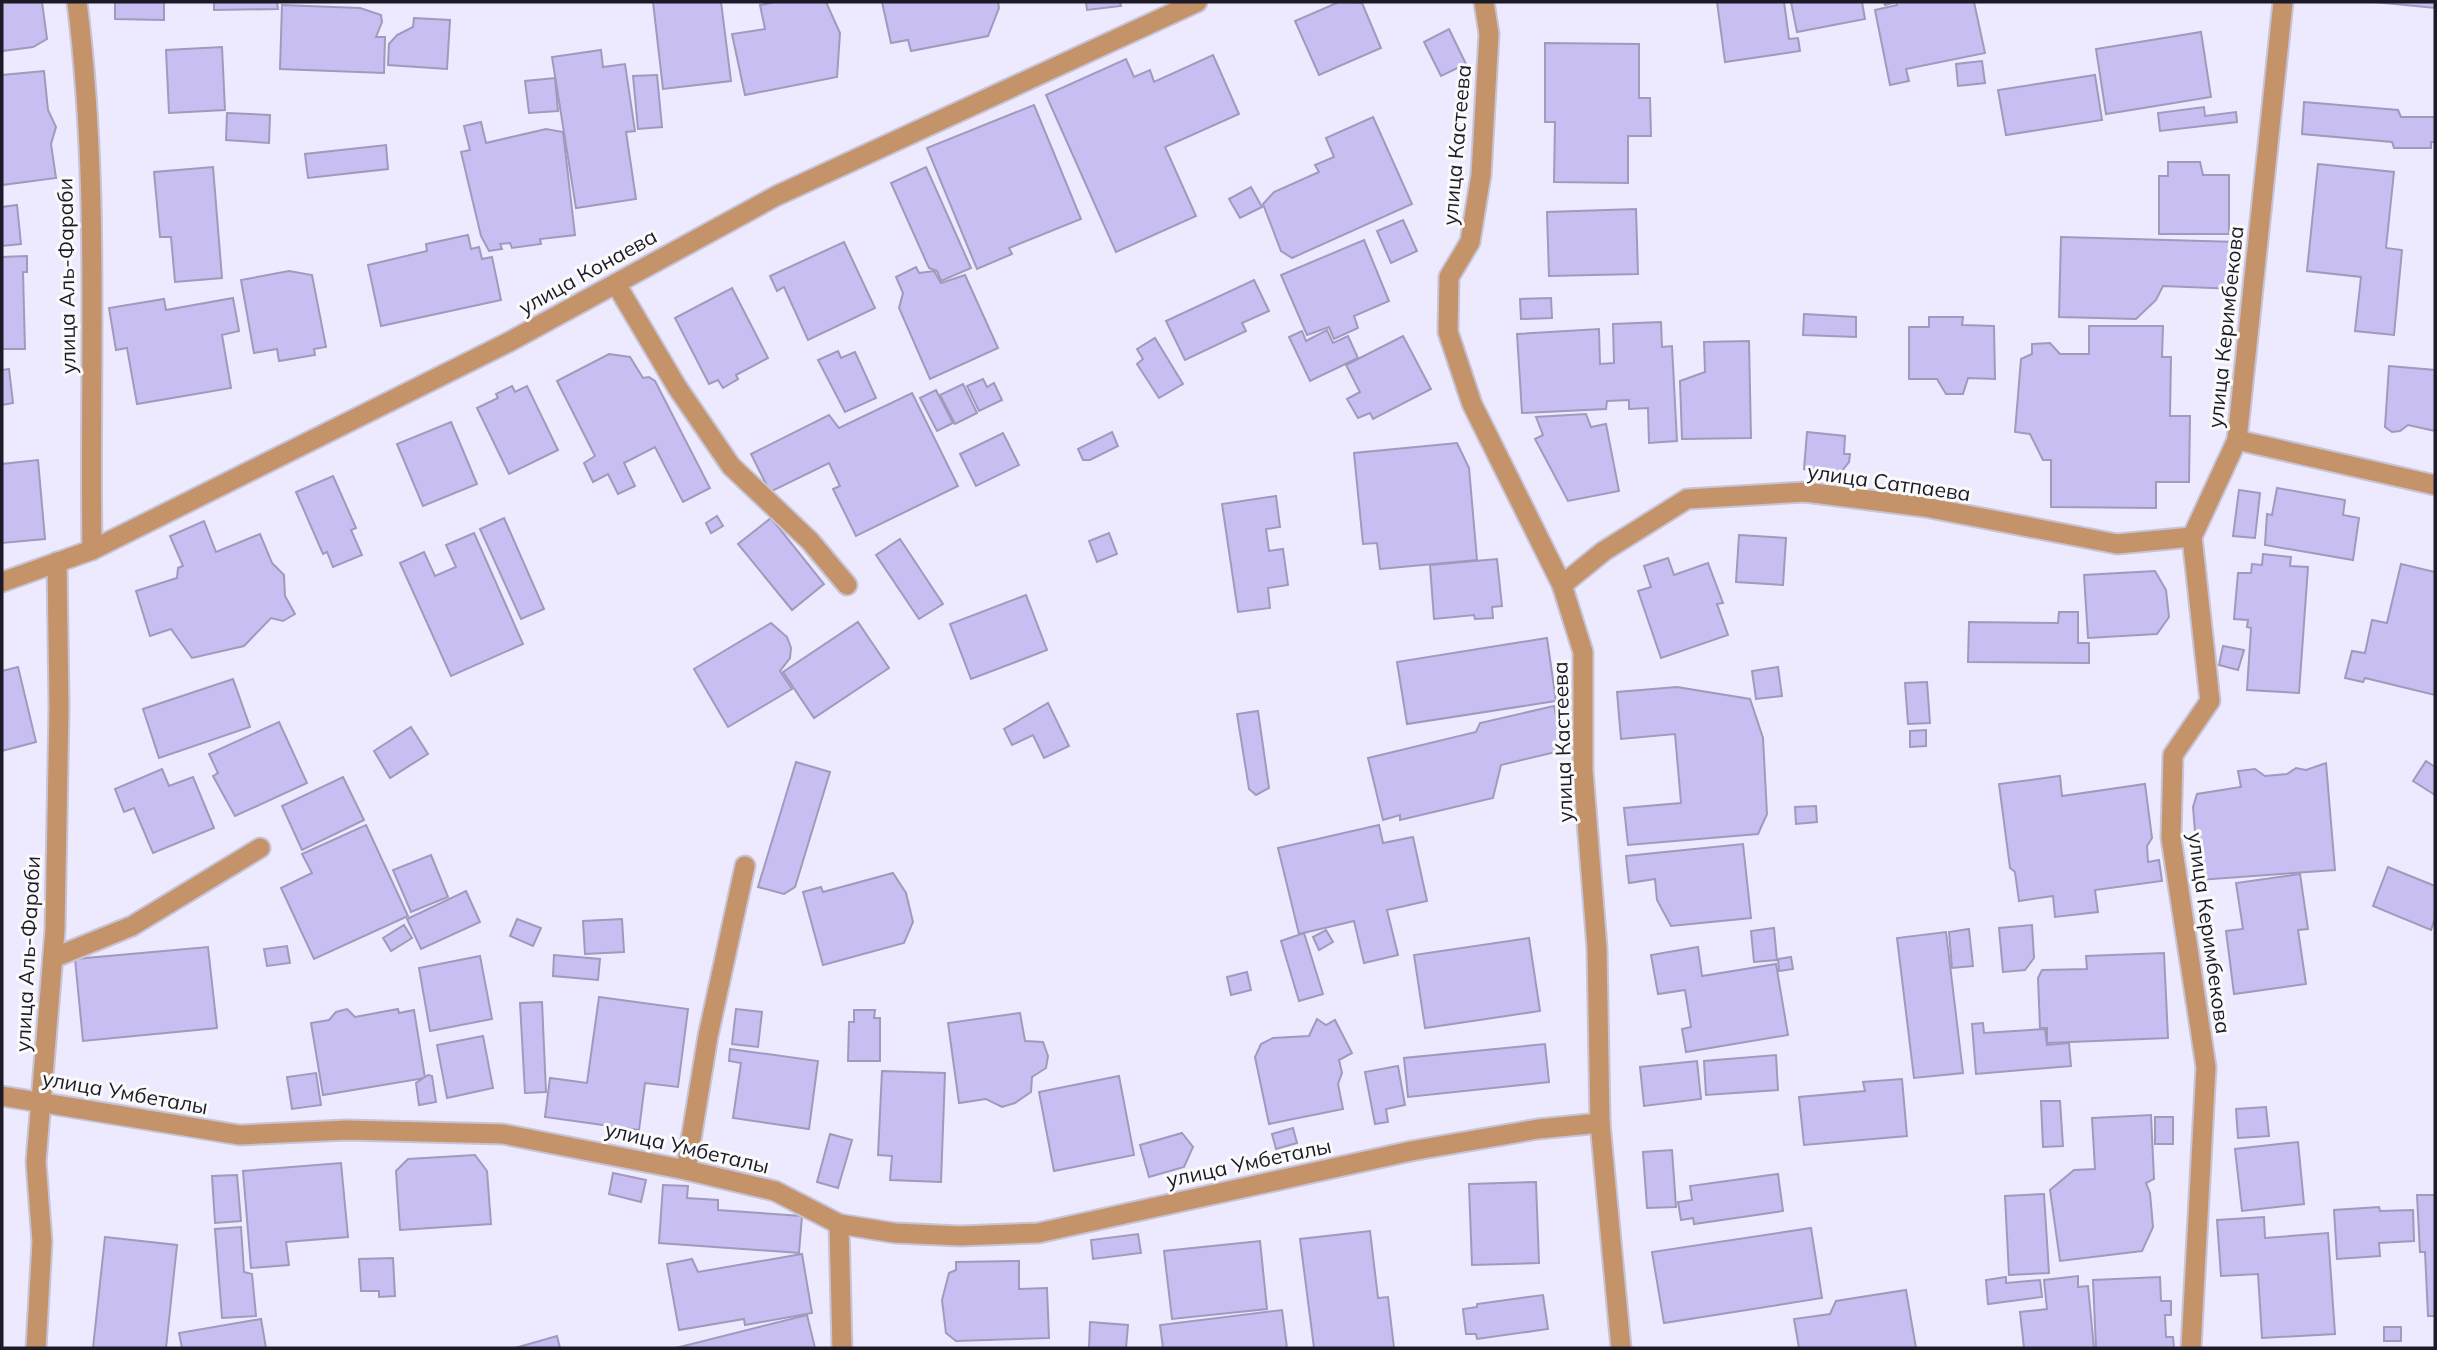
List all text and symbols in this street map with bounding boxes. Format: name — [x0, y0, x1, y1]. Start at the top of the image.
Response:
street label: улица Кастеева — [1436, 63, 1476, 226]
street label: улица Аль-Фараби — [51, 178, 81, 374]
street label: улица Конаева — [514, 222, 661, 320]
street label: улица Керимбекова — [2201, 224, 2249, 429]
street label: улица Сатпаева — [1806, 458, 1972, 506]
street label: улица Кастеева — [1546, 661, 1578, 823]
street label: улица Керимбекова — [2183, 830, 2237, 1035]
street label: улица Аль-Фараби — [9, 855, 45, 1053]
street label: улица Умбеталы — [40, 1065, 210, 1119]
street label: улица Умбеталы — [603, 1115, 772, 1179]
street label: улица Умбеталы — [1164, 1132, 1334, 1192]

